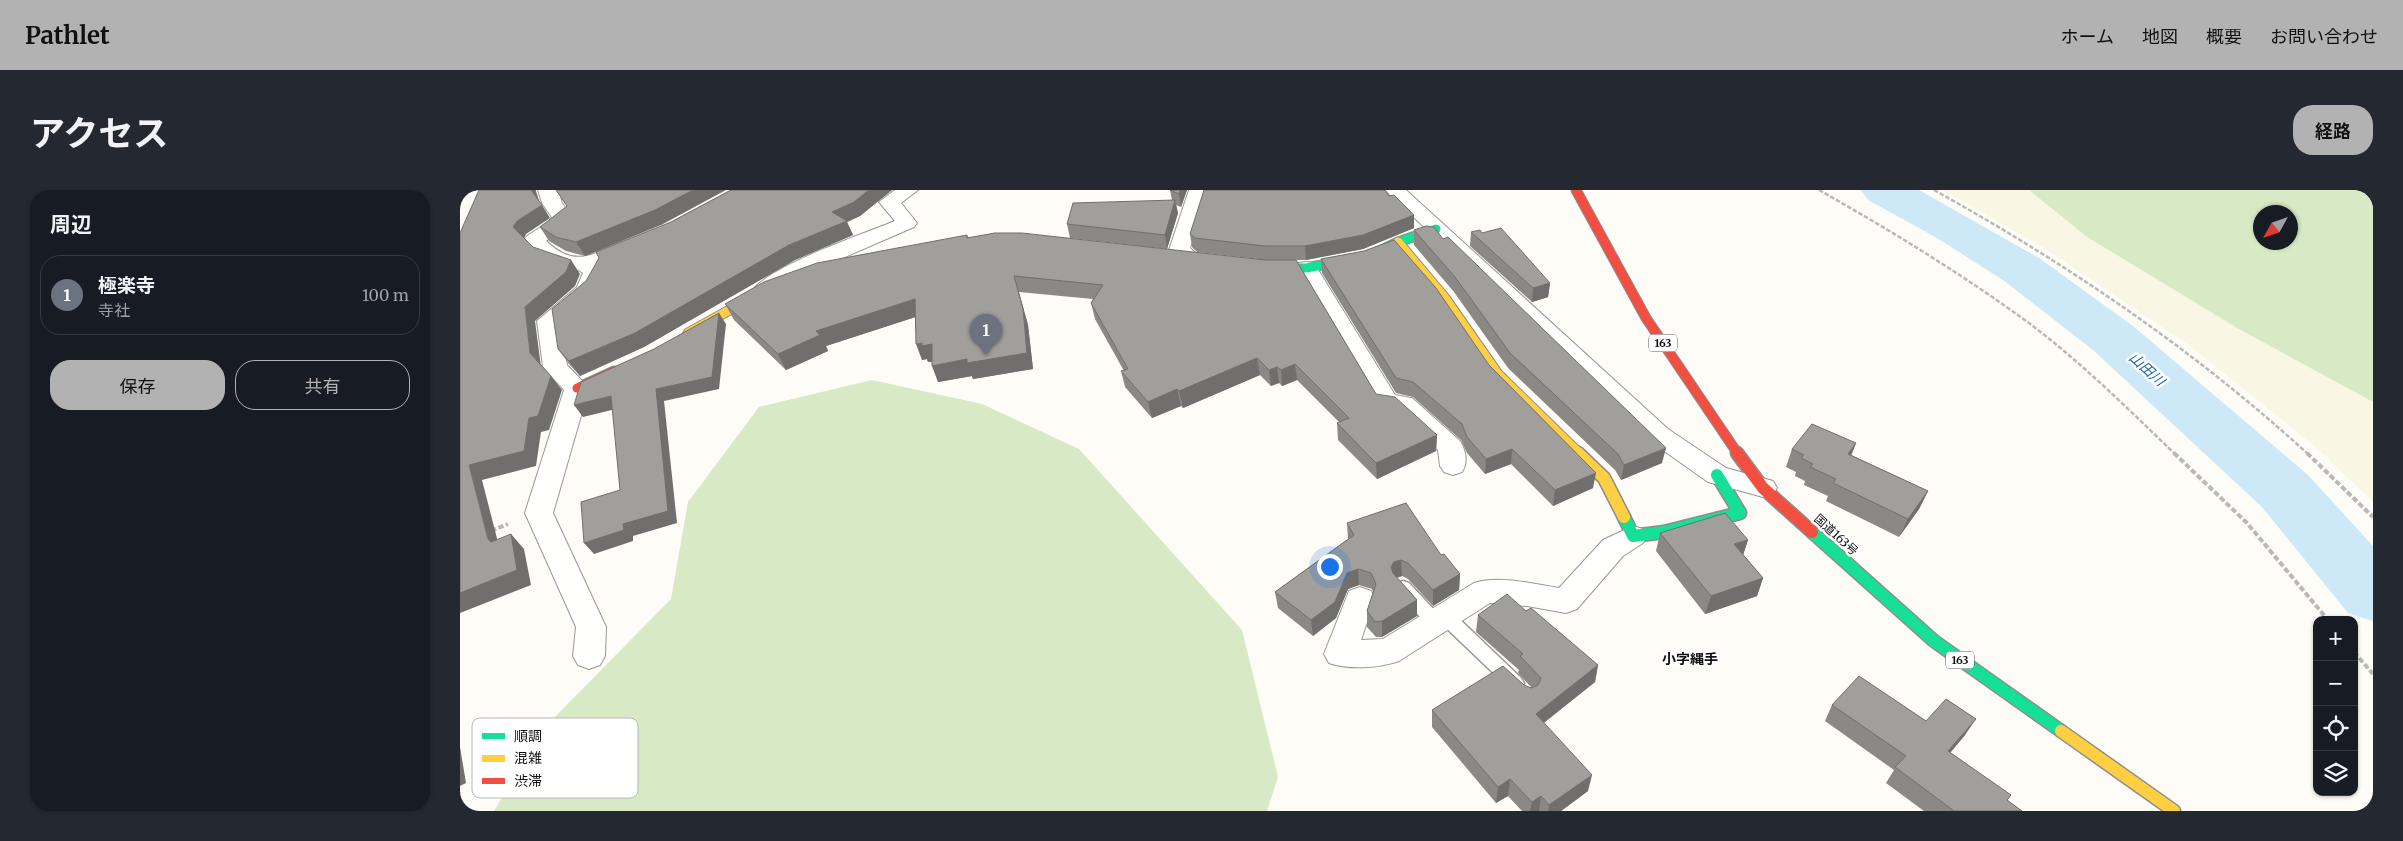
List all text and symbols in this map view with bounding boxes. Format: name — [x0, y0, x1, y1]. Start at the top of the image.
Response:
text: Pathlet — [25, 20, 110, 51]
text: ホーム — [2061, 25, 2114, 48]
text: 地図 — [2142, 25, 2178, 48]
text: 概要 — [2206, 25, 2242, 48]
text: お問い合わせ — [2270, 25, 2378, 48]
button: 経路 — [2293, 105, 2373, 155]
text: アクセス — [30, 112, 168, 156]
north arrow — [2253, 205, 2298, 250]
text: 周辺 — [50, 211, 92, 238]
text: 極楽寺 — [98, 273, 155, 297]
text: 1 — [63, 285, 71, 305]
text: 100 m — [362, 285, 409, 305]
text: 寺社 — [98, 300, 130, 320]
pin: 1 — [970, 314, 1002, 355]
road number: 163 — [1649, 334, 1677, 352]
water label: 山田川 — [2125, 348, 2170, 391]
button: 保存 — [50, 360, 225, 410]
button: 共有 — [235, 360, 410, 410]
street label: 国道163号 — [1811, 511, 1862, 558]
your location — [1317, 554, 1343, 580]
map controls — [2313, 616, 2358, 796]
button: + — [2313, 616, 2358, 661]
district label: 小字縄手 — [1662, 650, 1718, 668]
road number: 163 — [1946, 652, 1974, 668]
button: − — [2313, 661, 2358, 706]
button: locate — [2313, 706, 2358, 751]
legend — [472, 718, 638, 798]
text: 順調 — [514, 727, 542, 745]
text: 混雑 — [514, 749, 542, 767]
button: layers — [2313, 751, 2358, 796]
text: 渋滞 — [514, 772, 542, 790]

